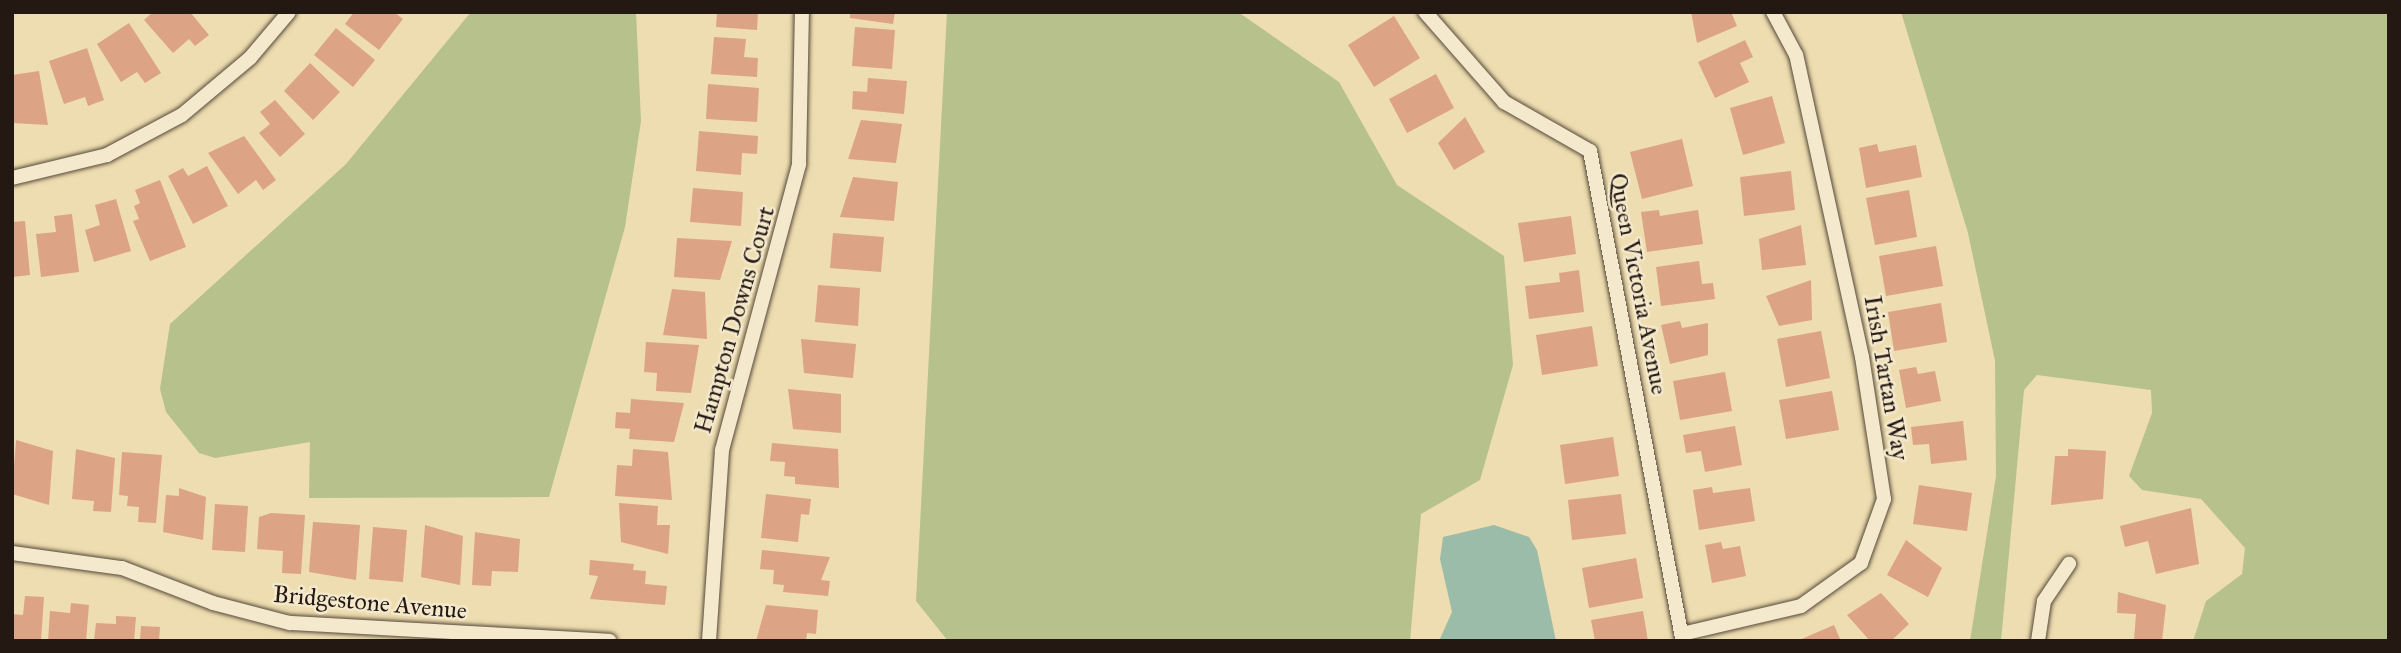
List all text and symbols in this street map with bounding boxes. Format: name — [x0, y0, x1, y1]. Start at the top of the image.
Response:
street label: Queen Victoria Avenue — [1602, 171, 1674, 397]
street label: Hampton Downs Court — [689, 203, 781, 437]
street label: Irish Tartan Way — [1857, 293, 1915, 463]
street label: Bridgestone Avenue — [272, 580, 468, 626]

